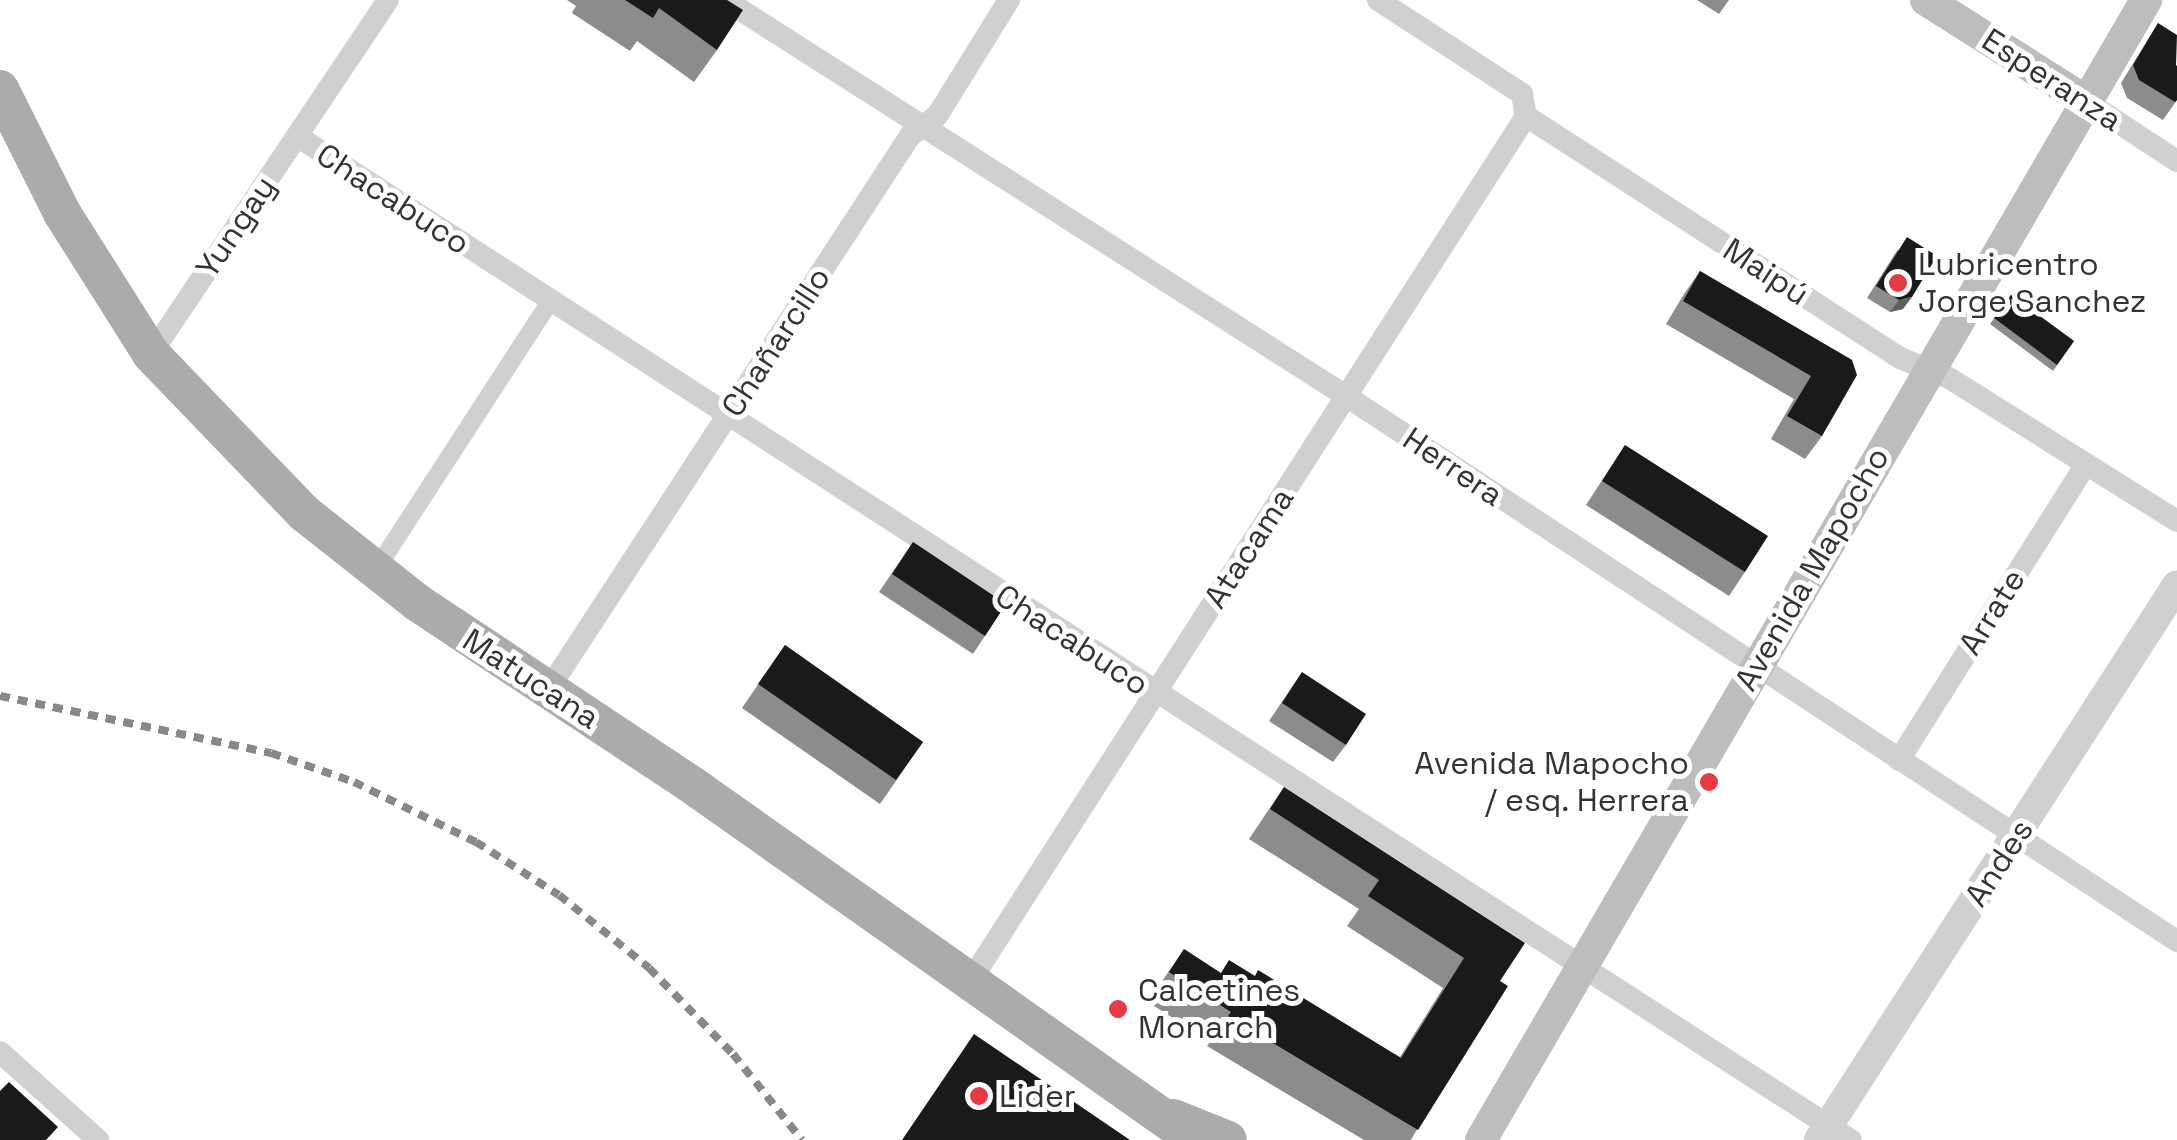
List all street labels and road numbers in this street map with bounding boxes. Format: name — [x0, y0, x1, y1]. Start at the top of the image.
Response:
street label: Esperanza — [1975, 21, 2129, 139]
street label: Chacabuco — [309, 135, 477, 263]
street label: Yungay — [188, 169, 284, 285]
street label: Maipú — [1716, 230, 1816, 314]
street label: Chañarcillo — [713, 260, 839, 424]
street label: Herrera — [1396, 420, 1510, 514]
street label: Avenida Mapocho — [1727, 440, 1897, 698]
street label: Atacama — [1196, 481, 1302, 615]
street label: Arrate — [1951, 562, 2033, 662]
street label: Chacabuco — [988, 576, 1156, 704]
street label: Matucana — [456, 621, 606, 737]
street label: Andes — [1957, 812, 2041, 914]

